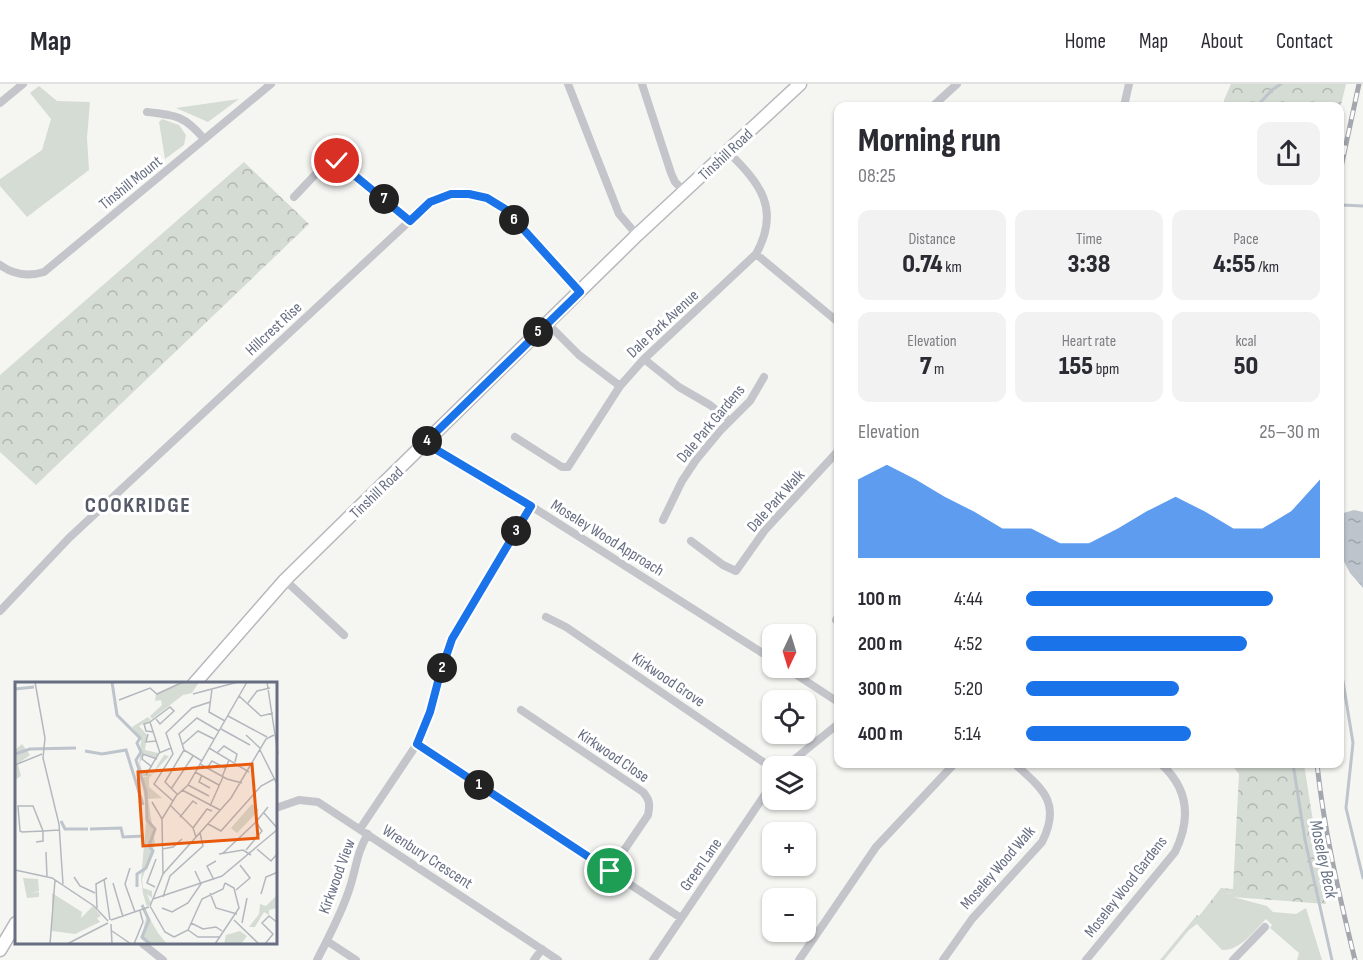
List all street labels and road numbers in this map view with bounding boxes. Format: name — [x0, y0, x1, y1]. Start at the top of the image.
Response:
street label: Tinshill Road — [695, 125, 757, 185]
street label: Tinshill Mount — [96, 152, 166, 214]
street label: Dale Park Avenue — [623, 286, 703, 362]
street label: Hillcrest Rise — [242, 298, 306, 360]
street label: Dale Park Gardens — [673, 381, 749, 467]
street label: Tinshill Road — [346, 463, 408, 523]
street label: Dale Park Walk — [743, 466, 809, 536]
street label: Moseley Wood Approach — [547, 496, 667, 581]
street label: Kirkwood Grove — [628, 649, 708, 712]
street label: Kirkwood Close — [574, 725, 652, 787]
street label: Wrenbury Crescent — [379, 821, 476, 893]
street label: Moseley Wood Walk — [957, 822, 1039, 914]
street label: Moseley Wood Gardens — [1081, 832, 1172, 941]
street label: Green Lane — [676, 835, 726, 895]
street label: Kirkwood View — [315, 837, 360, 916]

